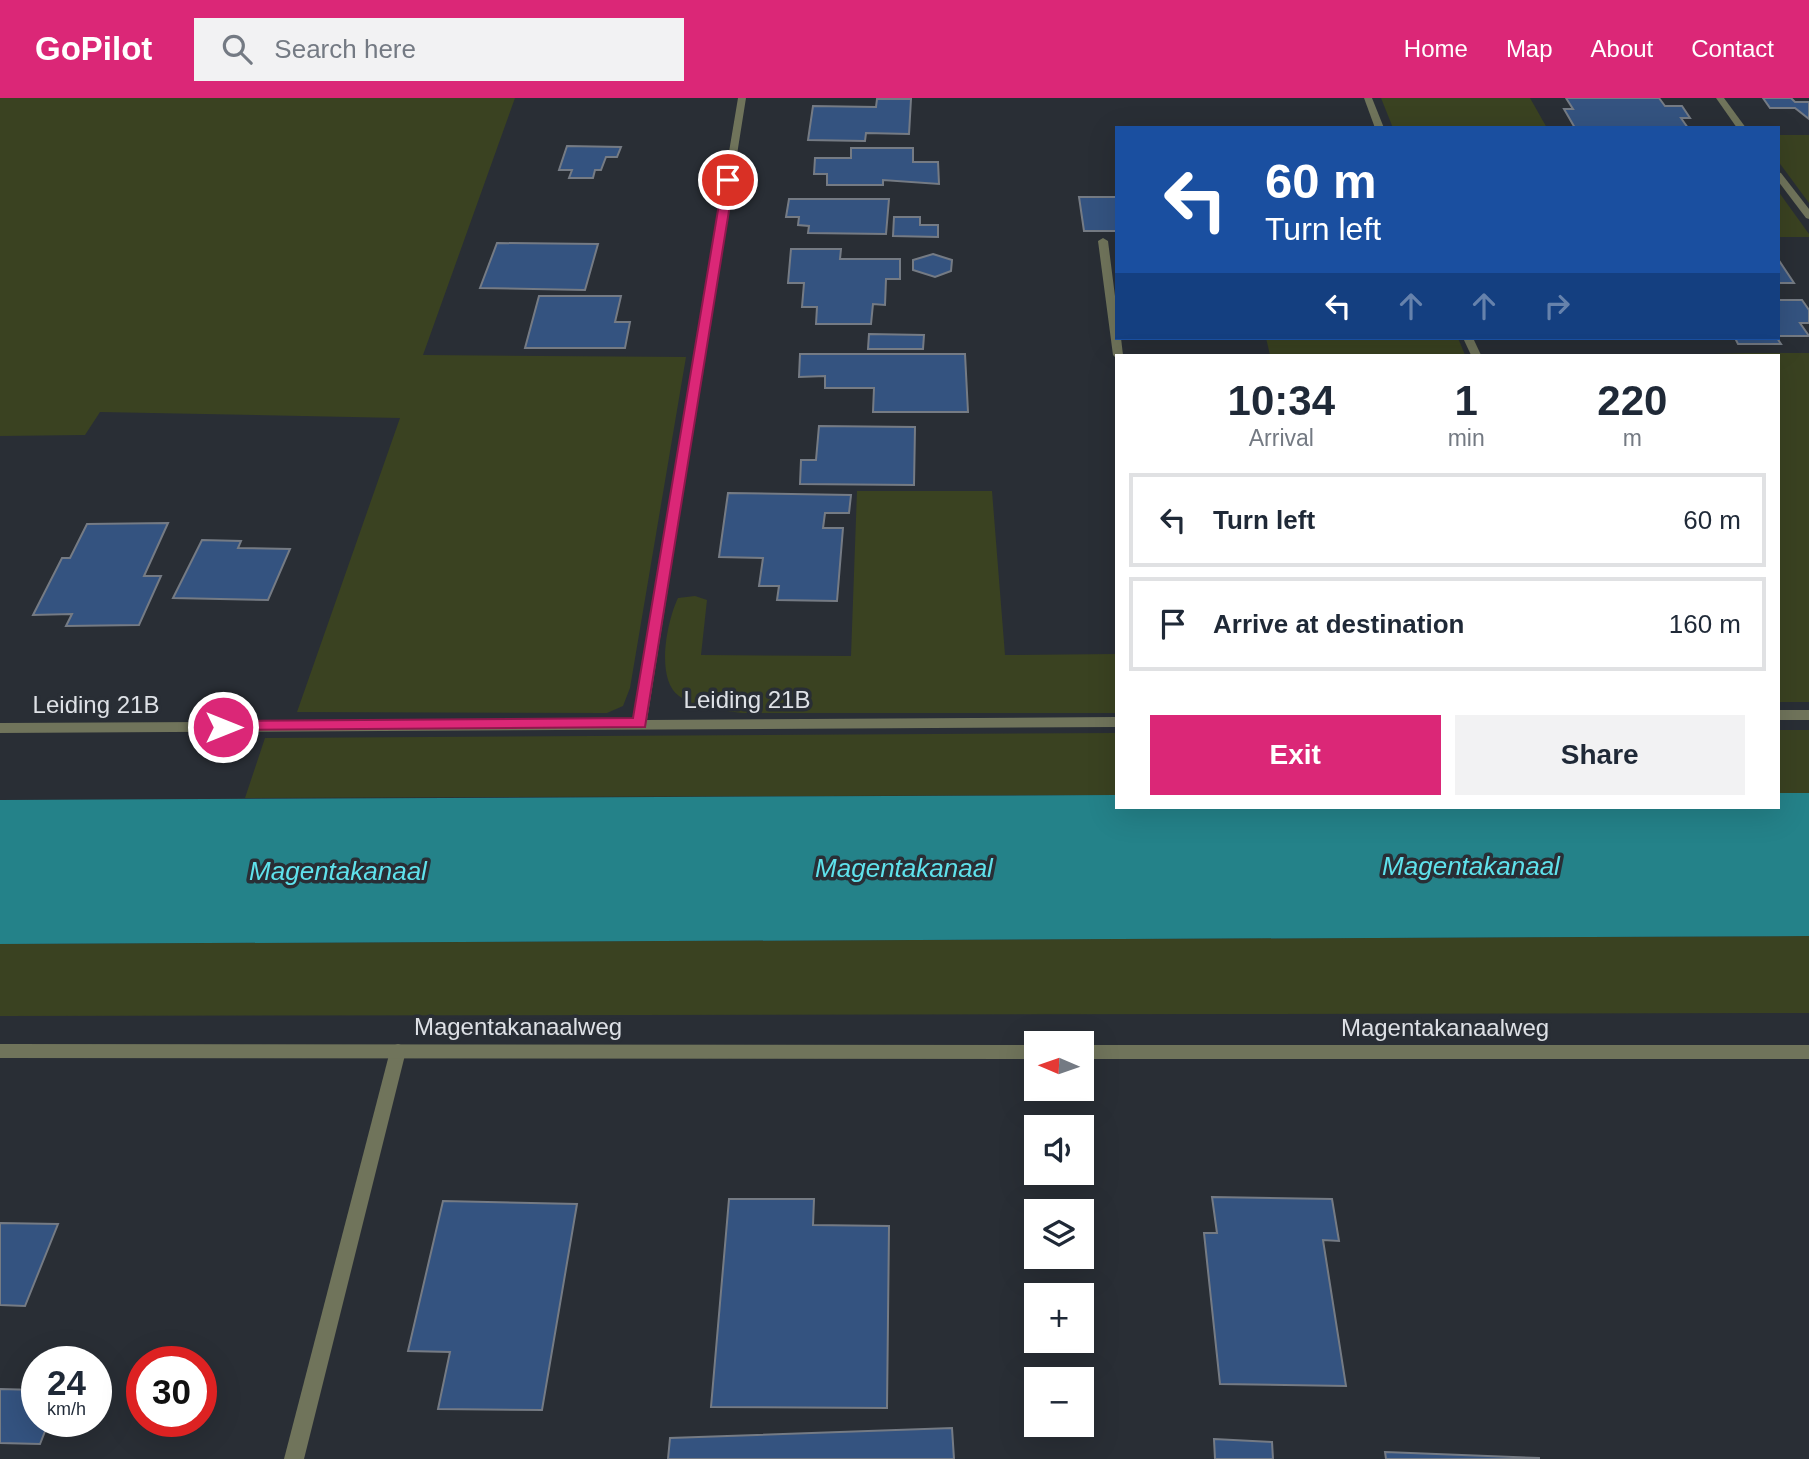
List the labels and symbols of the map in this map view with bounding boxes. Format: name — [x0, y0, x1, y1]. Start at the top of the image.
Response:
pin — [698, 150, 758, 210]
street label: Leiding 21B — [684, 686, 810, 713]
position arrow — [186, 690, 260, 764]
street label: Leiding 21B — [33, 691, 159, 718]
water label: Magentakanaal — [1382, 851, 1561, 881]
water label: Magentakanaal — [815, 853, 994, 883]
water label: Magentakanaal — [249, 856, 428, 886]
street label: Magentakanaalweg — [414, 1013, 622, 1040]
street label: Magentakanaalweg — [1341, 1014, 1549, 1041]
north arrow — [1024, 1031, 1094, 1101]
speed limit sign: 30 — [126, 1346, 217, 1437]

